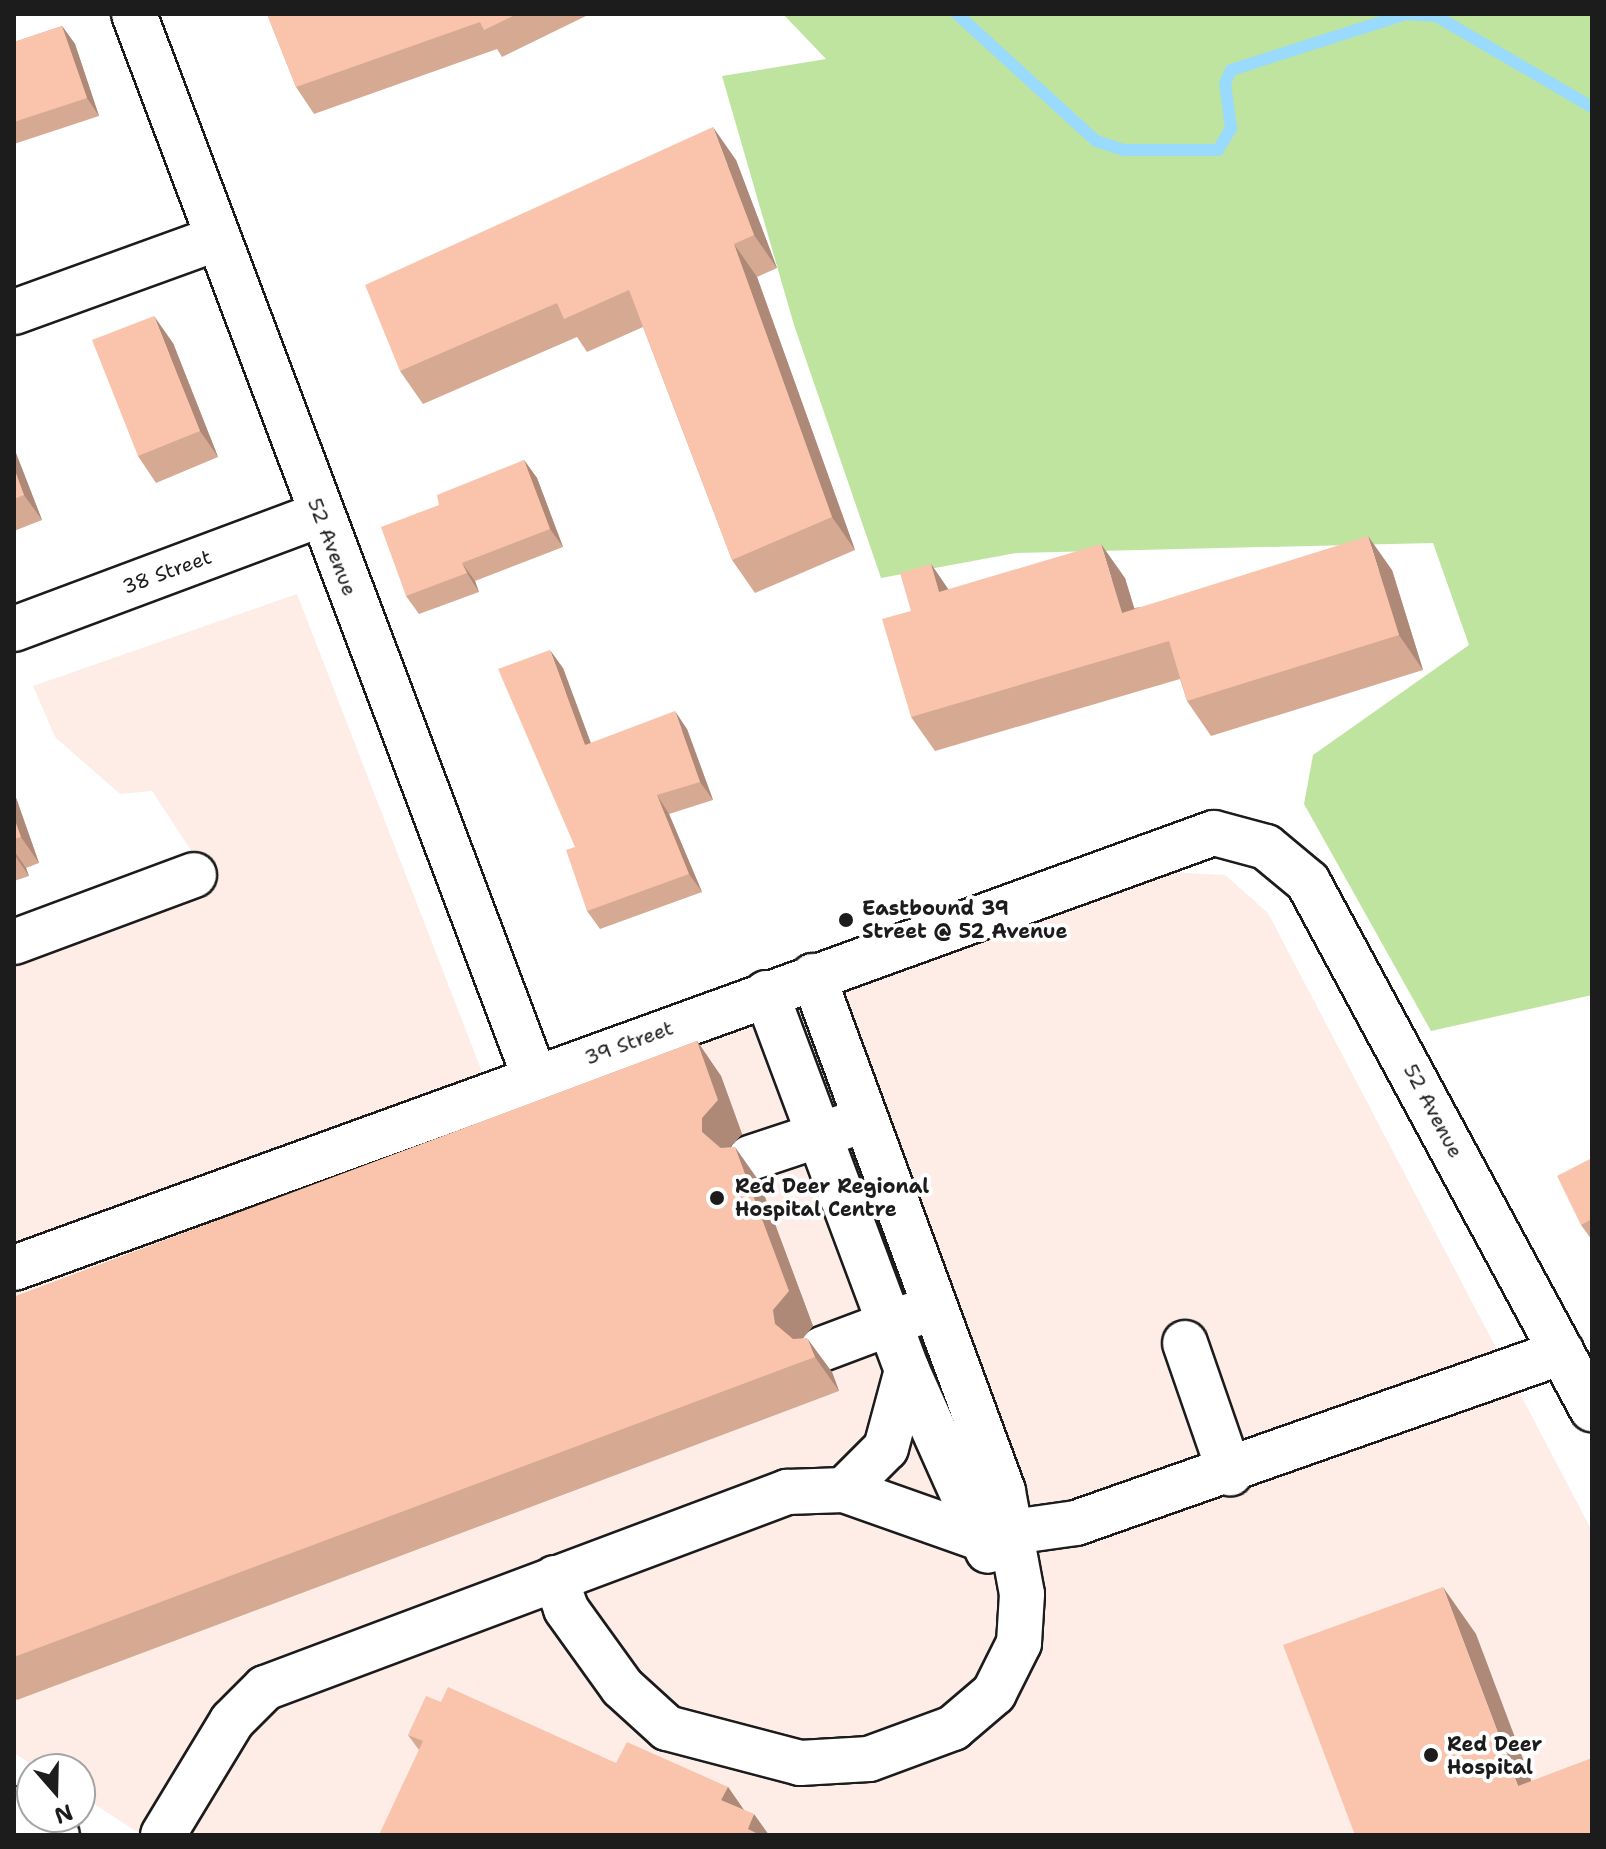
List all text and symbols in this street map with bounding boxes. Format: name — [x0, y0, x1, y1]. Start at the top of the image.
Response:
street label: 52 Avenue — [302, 495, 362, 599]
street label: 38 Street — [119, 545, 215, 599]
place label: Eastbound 39 Street @ 52 Avenue — [862, 896, 1067, 943]
marker: Eastbound 39 Street @ 52 Avenue — [837, 911, 855, 929]
street label: 39 Street — [581, 1016, 677, 1070]
street label: 52 Avenue — [1398, 1060, 1468, 1162]
place label: Red Deer Regional Hospital Centre — [735, 1174, 929, 1221]
marker: Red Deer Regional Hospital Centre — [706, 1187, 728, 1209]
place label: Red Deer Hospital — [1447, 1732, 1542, 1779]
marker: Red Deer Hospital — [1422, 1746, 1440, 1764]
north arrow — [16, 1753, 96, 1833]
text: N — [51, 1798, 77, 1831]

